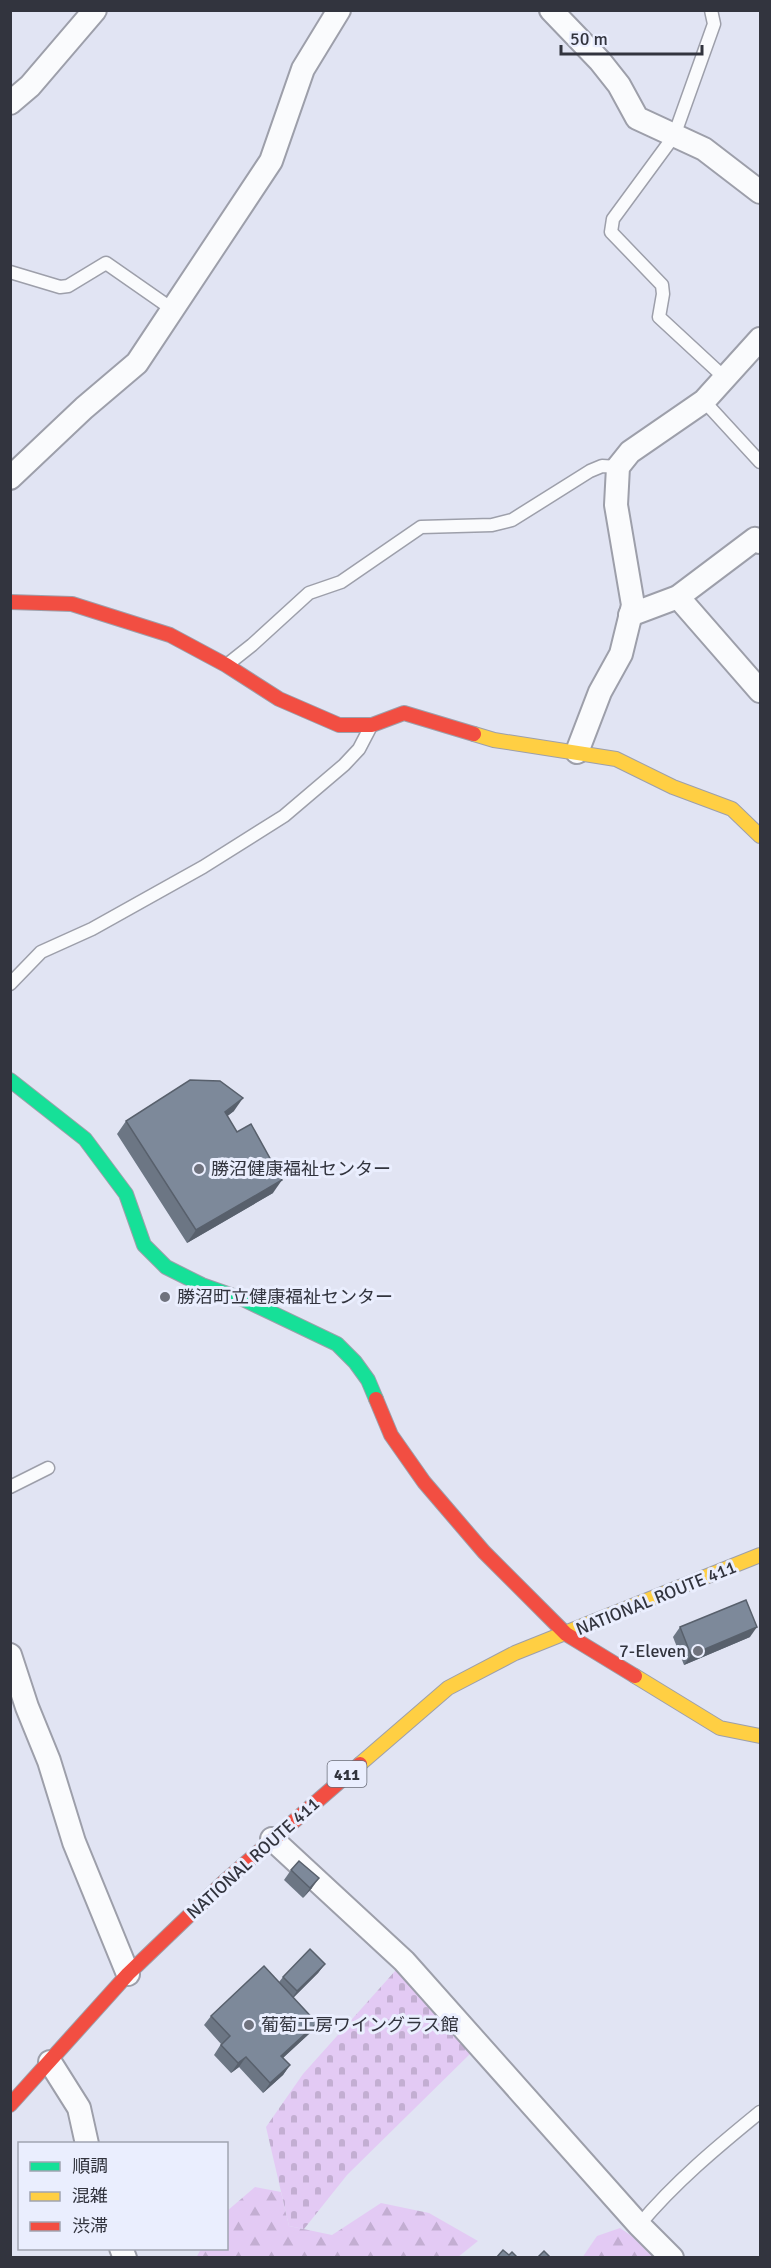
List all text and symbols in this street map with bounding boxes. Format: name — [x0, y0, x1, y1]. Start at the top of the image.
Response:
scale bar — [561, 18, 702, 56]
text: 50 m — [570, 28, 608, 50]
place label: 勝沼健康福祉センター — [211, 1158, 391, 1180]
marker: 勝沼健康福祉センター — [192, 1162, 206, 1176]
place label: 勝沼町立健康福祉センター — [177, 1286, 393, 1308]
marker: 勝沼町立健康福祉センター — [158, 1290, 172, 1304]
street label: NATIONAL ROUTE 411 — [573, 1556, 739, 1640]
place label: 7-Eleven — [619, 1640, 686, 1662]
marker: 7-Eleven — [691, 1644, 705, 1658]
road number: 411 — [328, 1761, 366, 1787]
street label: NATIONAL ROUTE 411 — [182, 1793, 324, 1923]
place label: 葡萄工房ワイングラス館 — [261, 2014, 459, 2036]
marker: 葡萄工房ワイングラス館 — [242, 2018, 256, 2032]
legend — [18, 2142, 228, 2250]
text: 順調 — [72, 2155, 108, 2177]
text: 混雑 — [72, 2185, 108, 2207]
text: 渋滞 — [72, 2215, 108, 2237]

